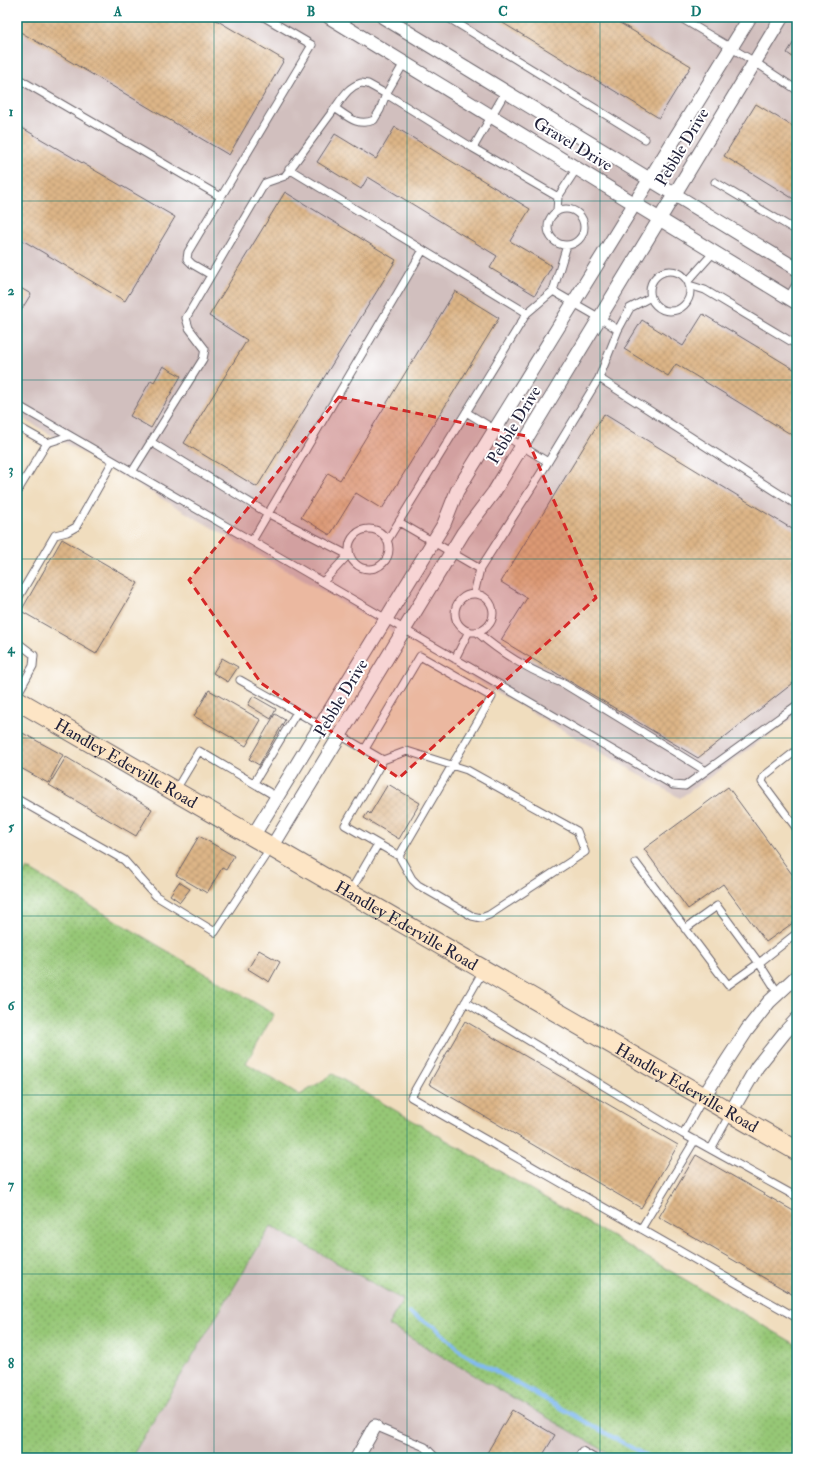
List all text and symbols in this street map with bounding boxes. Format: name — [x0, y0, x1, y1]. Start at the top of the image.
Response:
text: A — [113, 4, 123, 20]
text: B — [307, 4, 315, 20]
text: C — [498, 4, 508, 20]
text: D — [691, 4, 702, 20]
text: 1 — [9, 104, 14, 120]
street label: Pebble Drive — [651, 104, 713, 190]
street label: Gravel Drive — [530, 112, 616, 176]
text: 2 — [8, 283, 15, 299]
street label: Pebble Drive — [483, 382, 545, 468]
text: 3 — [9, 462, 14, 478]
text: 4 — [6, 641, 15, 657]
street label: Pebble Drive — [310, 655, 372, 741]
street label: Handley Ederville Road — [51, 714, 202, 813]
text: 5 — [8, 819, 14, 835]
street label: Handley Ederville Road — [331, 876, 482, 975]
text: 6 — [8, 998, 16, 1014]
street label: Handley Ederville Road — [612, 1038, 763, 1137]
text: 7 — [8, 1177, 15, 1193]
text: 8 — [8, 1356, 14, 1372]

